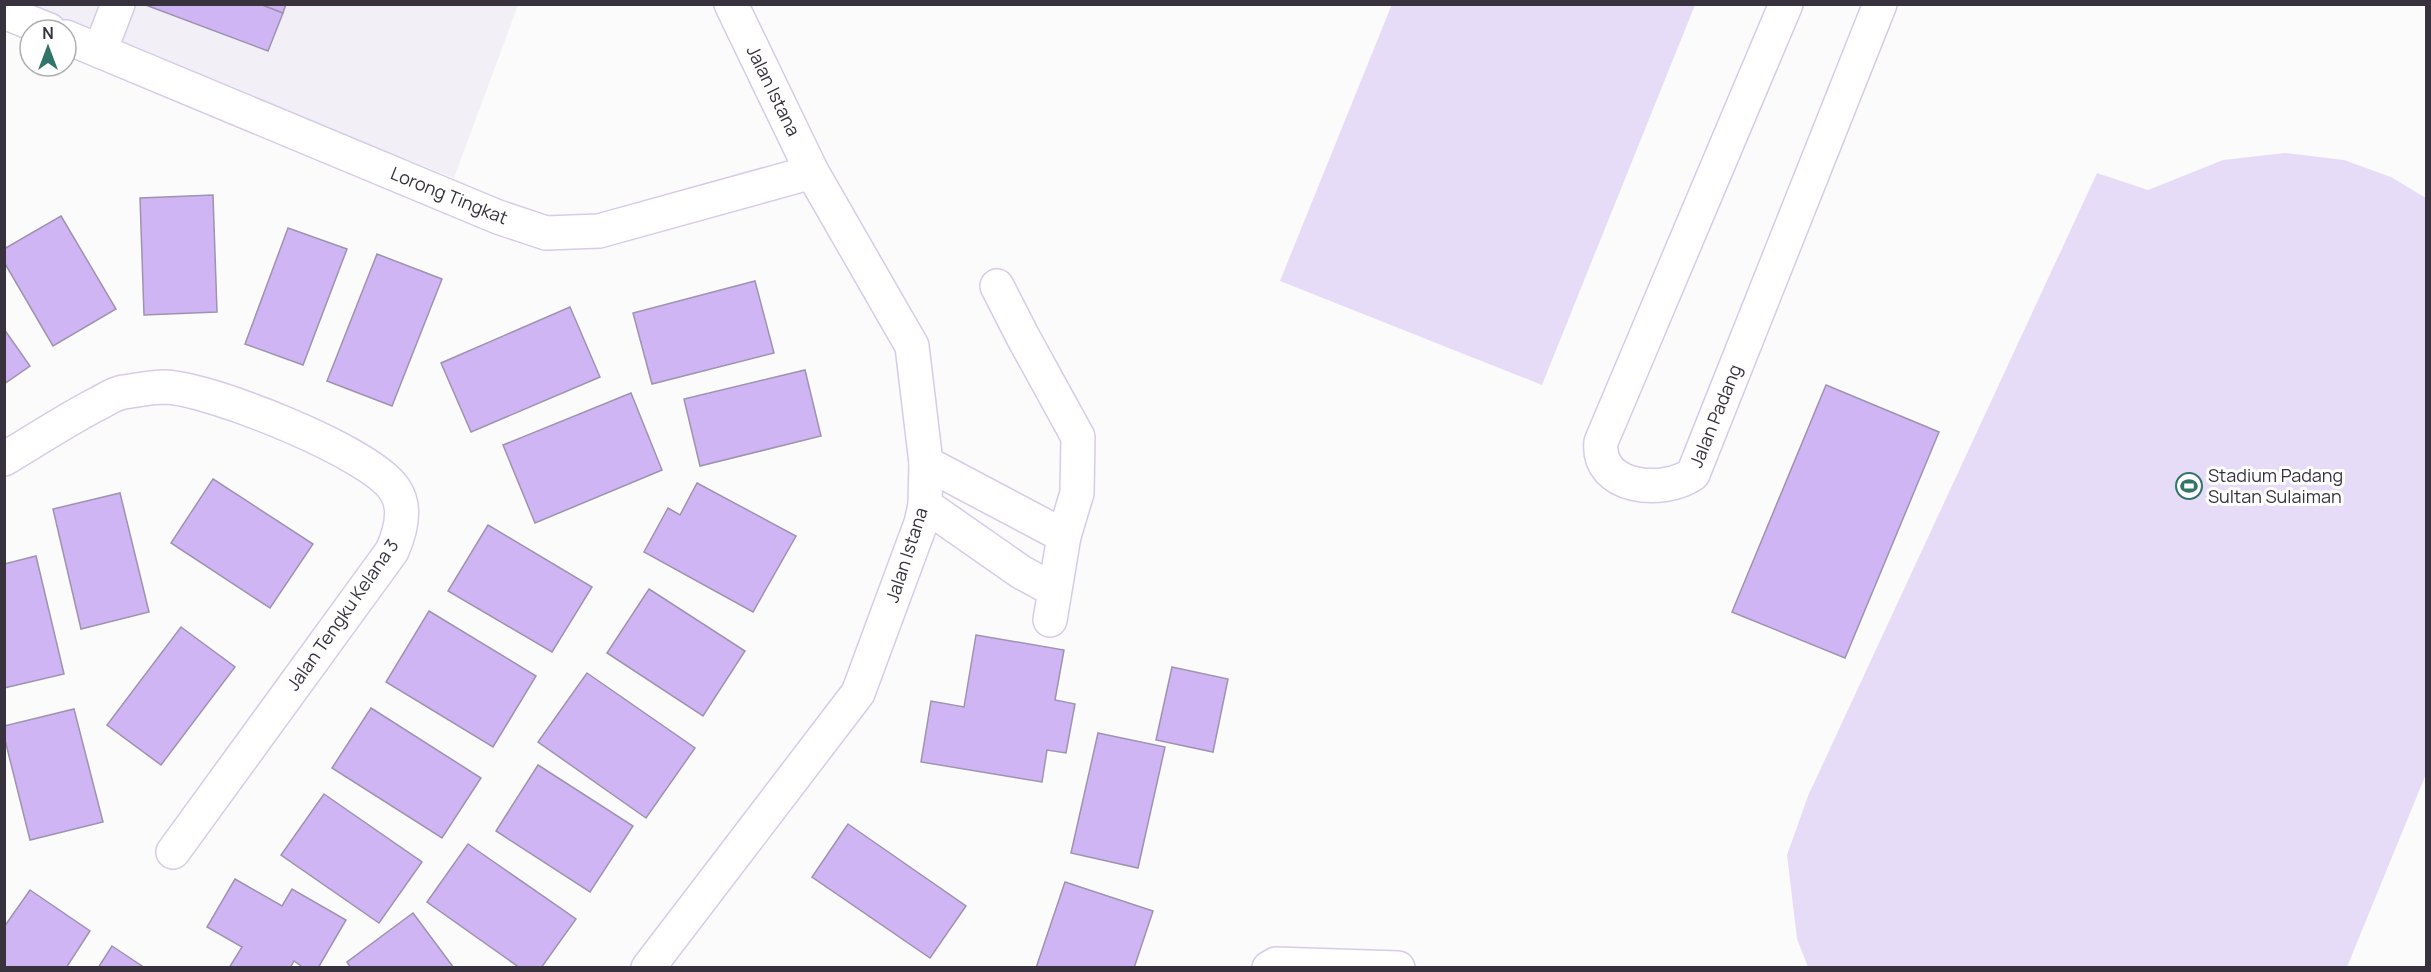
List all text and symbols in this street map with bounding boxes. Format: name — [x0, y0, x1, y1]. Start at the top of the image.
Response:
north arrow — [18, 18, 78, 78]
text: N — [42, 22, 54, 44]
street label: Jalan Istana — [742, 41, 806, 140]
street label: Lorong Tingkat — [387, 161, 511, 229]
street label: Jalan Padang — [1683, 360, 1747, 471]
place label: Stadium Padang Sultan Sulaiman — [2208, 463, 2343, 508]
sports icon: Stadium Padang Sultan Sulaiman — [2174, 471, 2204, 501]
street label: Jalan Istana — [879, 504, 933, 605]
street label: Jalan Tengku Kelana 3 — [281, 534, 404, 695]

